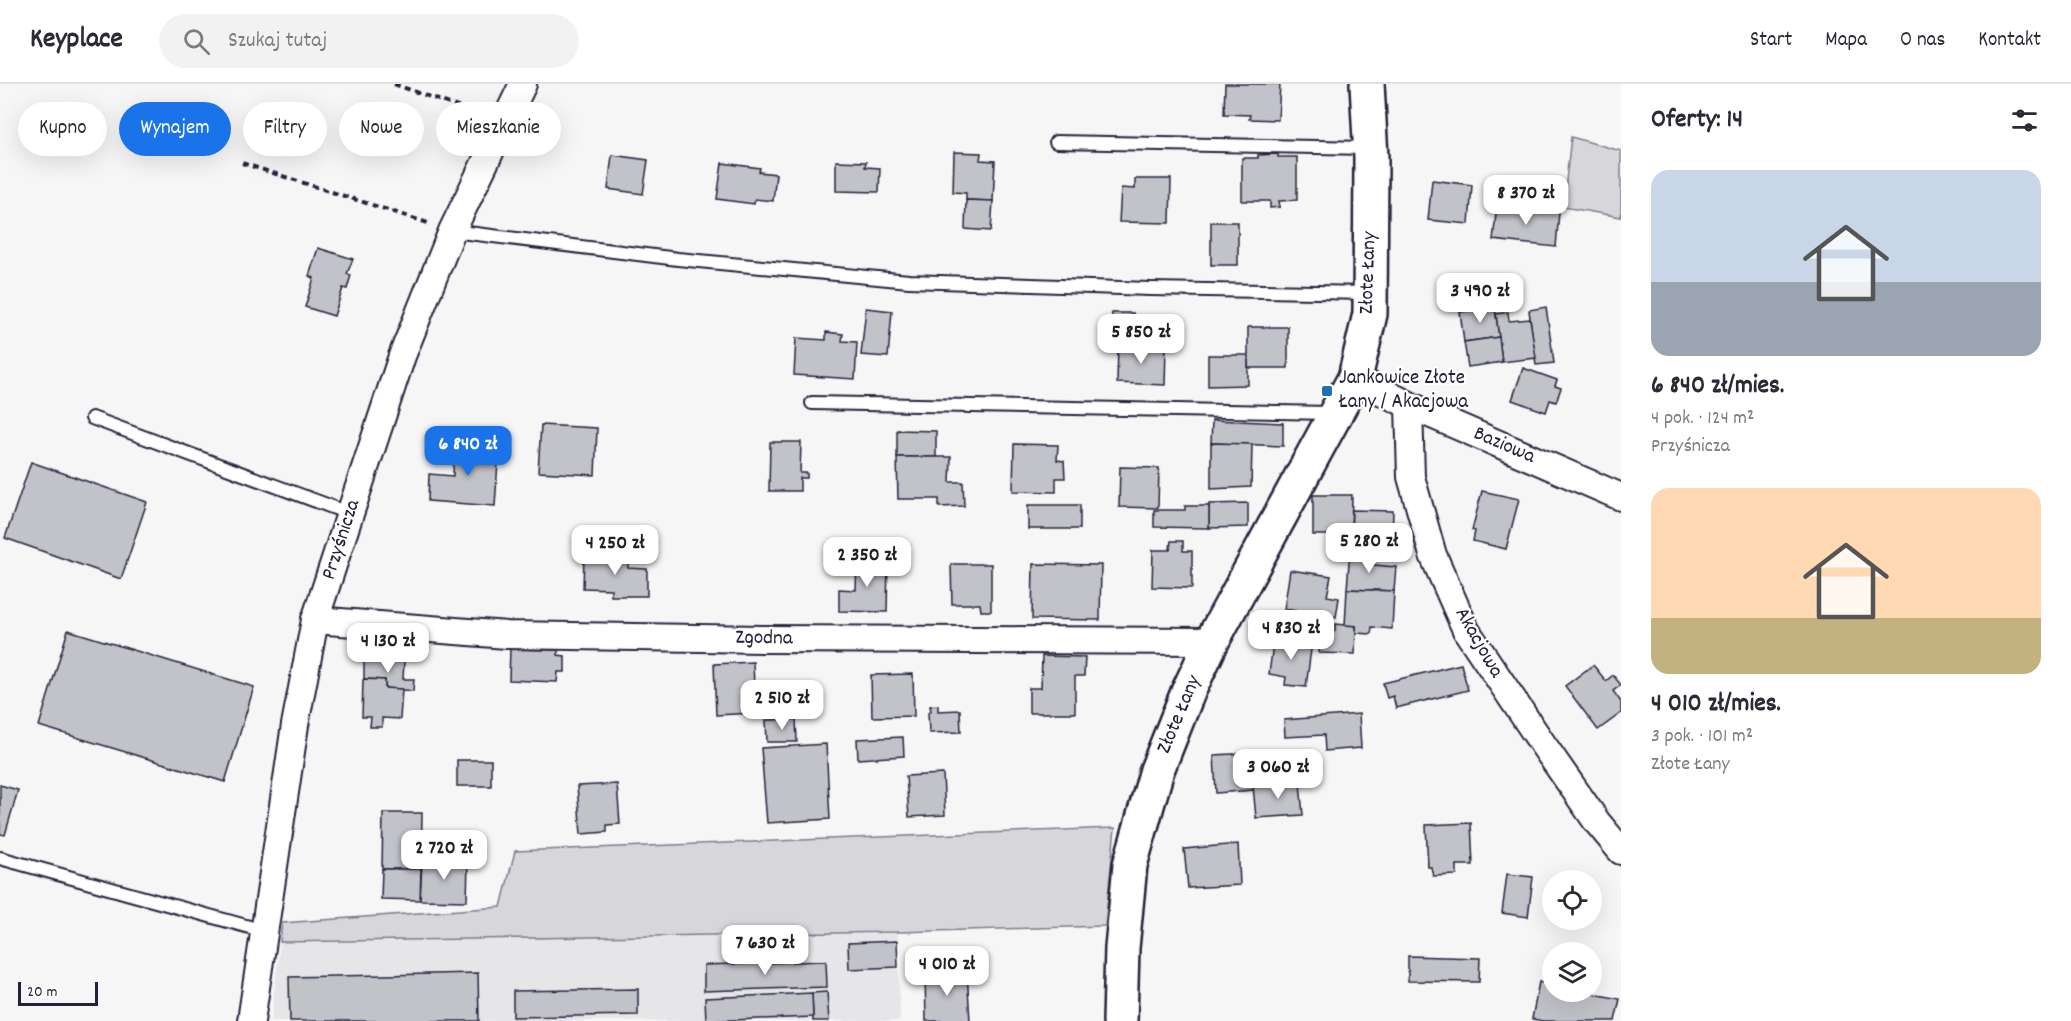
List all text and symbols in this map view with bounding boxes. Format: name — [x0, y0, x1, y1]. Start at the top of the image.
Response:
search box — [159, 14, 579, 68]
text: Keyplace — [30, 21, 123, 61]
icon: search — [180, 25, 213, 58]
text: Szukaj tutaj — [228, 26, 327, 57]
text: Start — [1750, 26, 1792, 56]
text: Mapa — [1825, 26, 1867, 56]
text: O nas — [1900, 26, 1945, 56]
text: Kontakt — [1978, 26, 2041, 56]
chip: Kupno — [18, 102, 107, 156]
chip: Wynajem — [119, 102, 231, 156]
chip: Filtry — [243, 102, 327, 156]
chip: Nowe — [339, 102, 424, 156]
chip: Mieszkanie — [436, 102, 561, 156]
text: Oferty: 14 — [1651, 102, 1743, 139]
icon: filters — [2008, 104, 2041, 137]
pin: 8 370 zł — [1464, 175, 1588, 226]
text: 8 370 zł — [1497, 180, 1555, 208]
icon: home — [1792, 209, 1900, 317]
street label: Złote Łany — [1353, 231, 1385, 315]
pin: 3 490 zł — [1418, 273, 1542, 324]
text: 3 490 zł — [1450, 278, 1510, 306]
pin: 5 850 zł — [1079, 314, 1203, 365]
text: 5 850 zł — [1111, 319, 1171, 347]
place label: Jankowice Złote Łany / Akacjowa — [1338, 364, 1469, 418]
text: 6 840 zł/mies. — [1651, 368, 1784, 405]
marker: Jankowice Złote Łany / Akacjowa — [1320, 384, 1334, 398]
text: 4 pok. · 124 m² — [1651, 405, 1754, 433]
street label: Baziowa — [1469, 420, 1541, 473]
pin: 6 840 zł — [406, 426, 530, 477]
text: 6 840 zł — [439, 431, 497, 459]
text: Przyśnicza — [1651, 433, 1730, 461]
street label: Przyśnicza — [315, 495, 369, 584]
pin: 5 280 zł — [1307, 523, 1431, 574]
pin: 4 250 zł — [553, 525, 677, 576]
icon: home — [1792, 527, 1900, 635]
text: 5 280 zł — [1340, 528, 1398, 556]
text: 4 250 zł — [585, 530, 645, 558]
pin: 2 350 zł — [805, 537, 929, 588]
text: 2 350 zł — [837, 542, 897, 570]
street label: Akacjowa — [1446, 602, 1511, 685]
pin: 4 830 zł — [1229, 610, 1353, 661]
text: 4 830 zł — [1262, 615, 1320, 643]
pin: 4 130 zł — [326, 623, 450, 674]
street label: Zgodna — [735, 624, 794, 655]
text: 4 130 zł — [361, 628, 415, 656]
street label: Złote Łany — [1150, 671, 1210, 759]
pin: 2 510 zł — [720, 680, 844, 731]
text: 2 510 zł — [754, 685, 810, 713]
text: 4 010 zł/mies. — [1651, 686, 1781, 723]
text: 3 pok. · 101 m² — [1651, 723, 1753, 751]
pin: 3 060 zł — [1216, 749, 1340, 800]
text: Złote Łany — [1651, 751, 1730, 779]
text: 3 060 zł — [1247, 754, 1309, 782]
pin: 2 720 zł — [382, 830, 506, 881]
text: 2 720 zł — [415, 835, 473, 863]
map controls — [1542, 870, 1602, 1002]
button: locate — [1542, 870, 1602, 930]
pin: 7 630 zł — [703, 925, 827, 976]
text: 7 630 zł — [735, 930, 795, 958]
button: layers — [1542, 942, 1602, 1002]
pin: 4 010 zł — [885, 946, 1009, 997]
text: 4 010 zł — [919, 951, 975, 979]
scale bar — [18, 979, 98, 1006]
text: 20 m — [27, 981, 57, 1004]

